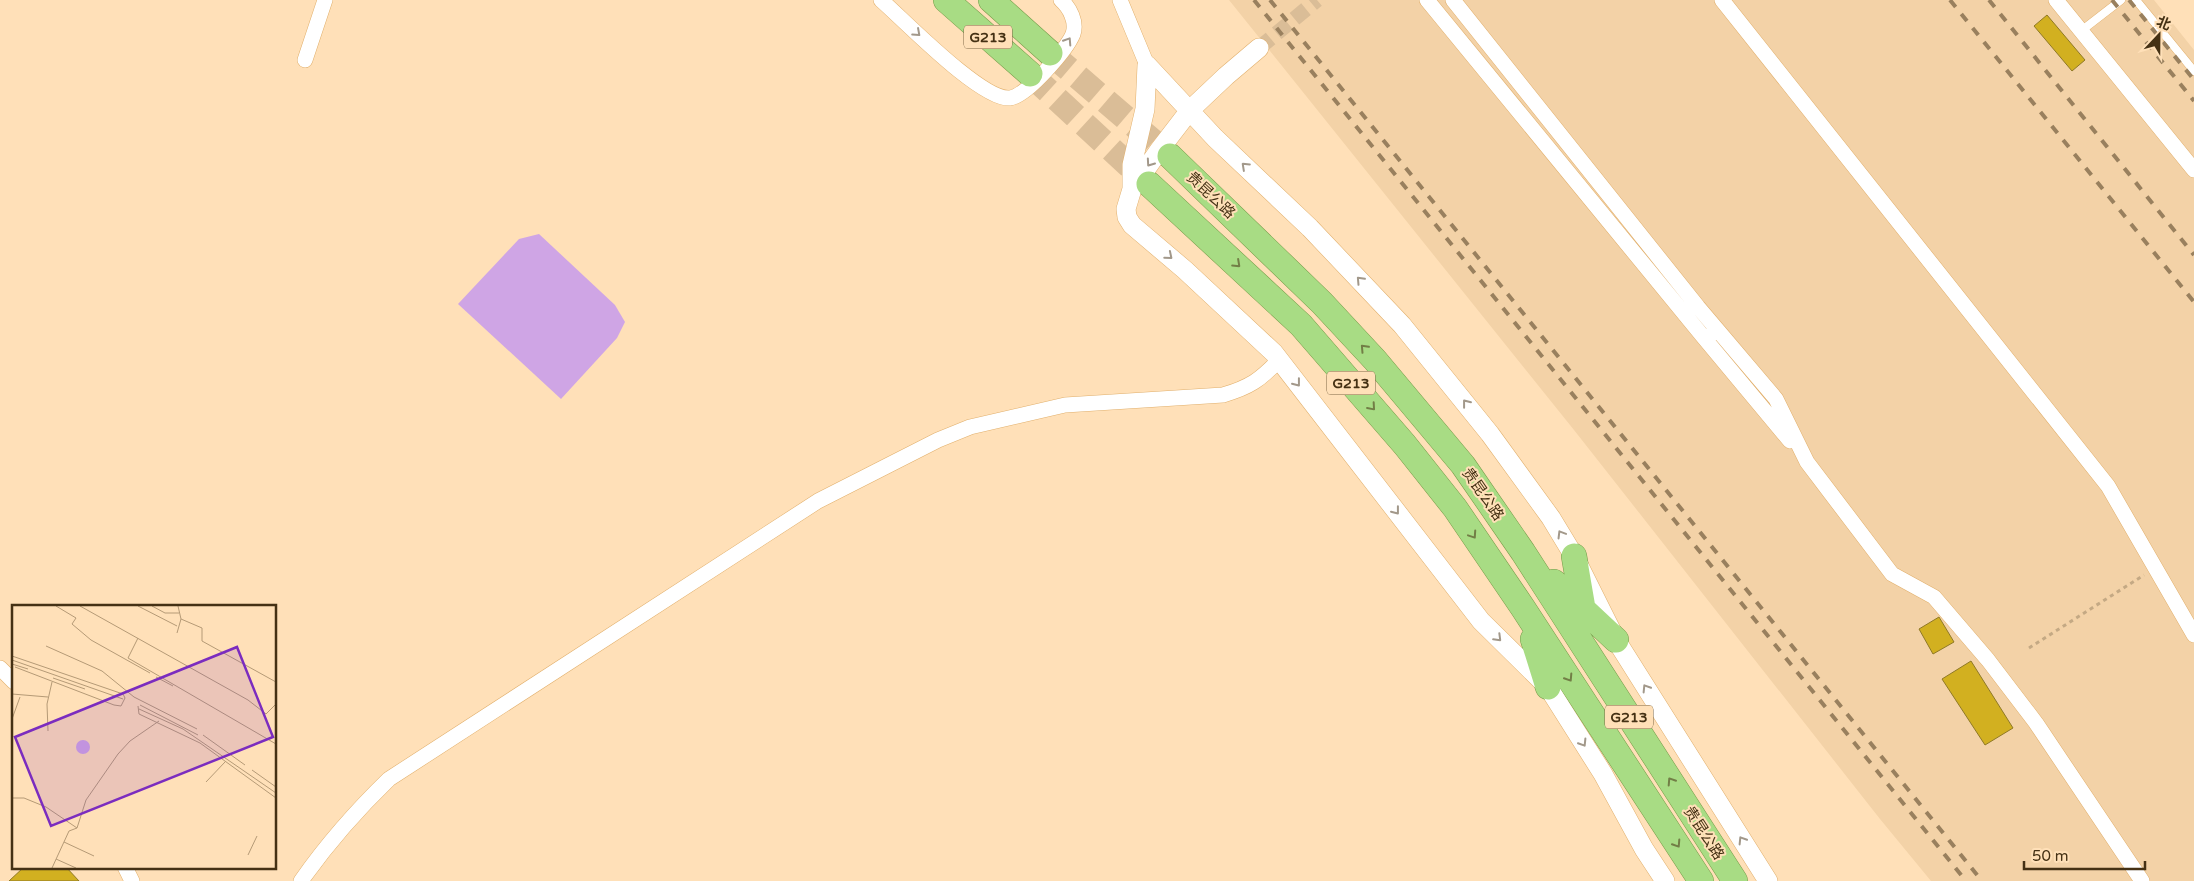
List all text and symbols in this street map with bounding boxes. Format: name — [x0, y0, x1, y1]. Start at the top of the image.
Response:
north arrow — [2134, 10, 2184, 60]
text: 北 — [2154, 13, 2173, 34]
road number: G213 — [964, 26, 1012, 48]
one-way arrow — [912, 27, 921, 36]
one-way arrow — [1062, 37, 1071, 47]
one-way arrow — [1147, 157, 1156, 167]
one-way arrow — [1241, 163, 1250, 172]
street label: 贵昆公路 — [1183, 168, 1239, 222]
one-way arrow — [1164, 251, 1173, 260]
one-way arrow — [1231, 258, 1240, 267]
one-way arrow — [1357, 277, 1366, 286]
one-way arrow — [1361, 345, 1370, 354]
road number: G213 — [1327, 372, 1375, 394]
one-way arrow — [1291, 377, 1299, 386]
one-way arrow — [1463, 399, 1472, 409]
one-way arrow — [1367, 402, 1376, 411]
street label: 贵昆公路 — [1458, 464, 1508, 524]
one-way arrow — [1391, 506, 1400, 515]
one-way arrow — [1467, 529, 1476, 539]
one-way arrow — [1558, 531, 1568, 540]
inset map — [12, 605, 276, 868]
one-way arrow — [1493, 632, 1502, 641]
one-way arrow — [1562, 673, 1572, 682]
one-way arrow — [1642, 684, 1652, 693]
road number: G213 — [1605, 706, 1653, 729]
one-way arrow — [1577, 737, 1586, 746]
one-way arrow — [1667, 778, 1677, 787]
street label: 贵昆公路 — [1680, 803, 1728, 863]
one-way arrow — [1738, 836, 1748, 845]
one-way arrow — [1670, 838, 1680, 847]
scale bar — [2024, 838, 2145, 870]
text: 50 m — [2032, 847, 2069, 865]

